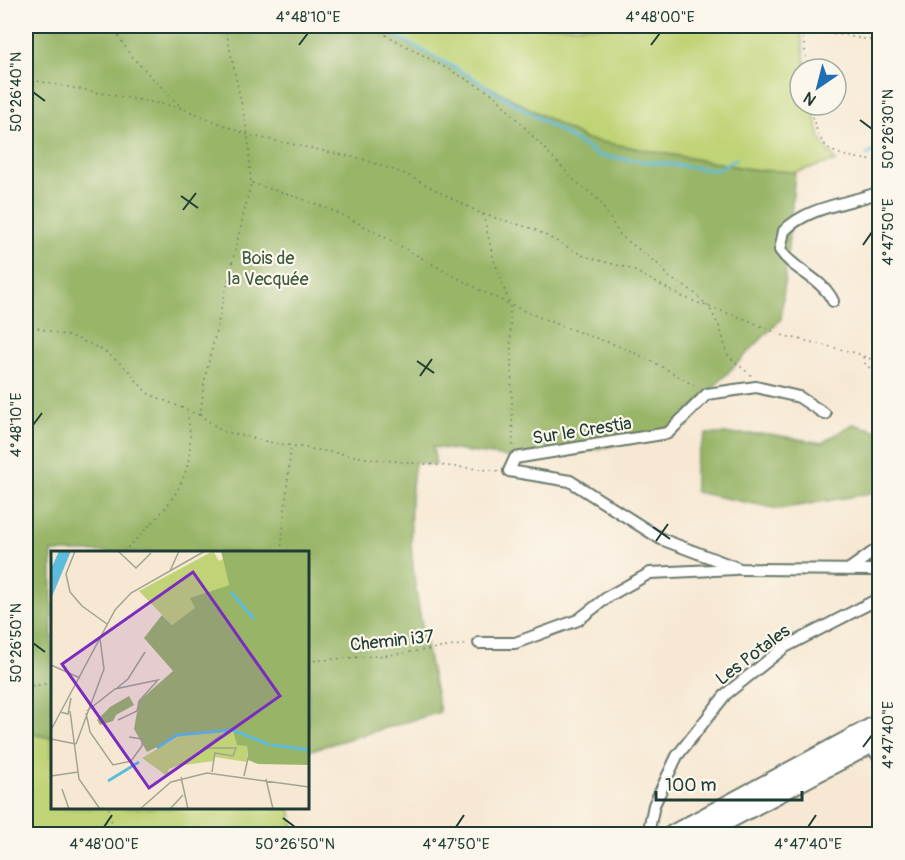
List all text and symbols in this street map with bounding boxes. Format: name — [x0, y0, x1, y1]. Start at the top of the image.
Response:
text: 4°48'10"E — [276, 8, 340, 27]
text: 4°48'00"E — [626, 8, 695, 27]
text: 50°26'40"N — [7, 52, 26, 132]
north arrow — [788, 57, 848, 117]
text: N — [800, 87, 820, 110]
text: 50°26'30"N — [879, 89, 898, 169]
text: 4°47'50"E — [879, 198, 898, 266]
park label: Bois de la Vecquée — [227, 247, 309, 291]
text: 4°48'10"E — [7, 393, 26, 457]
street label: Sur le Crestia — [531, 412, 633, 450]
inset map — [51, 551, 309, 809]
text: 50°26'50"N — [7, 603, 26, 683]
street label: Les Potales — [711, 620, 795, 690]
street label: Chemin i37 — [349, 625, 435, 657]
text: 4°47'40"E — [879, 701, 898, 769]
scale bar — [656, 764, 802, 802]
text: 100 m — [665, 774, 717, 797]
text: 4°48'00"E — [70, 835, 139, 854]
text: 50°26'50"N — [255, 835, 335, 854]
text: 4°47'50"E — [422, 835, 490, 854]
text: 4°47'40"E — [774, 835, 842, 854]

